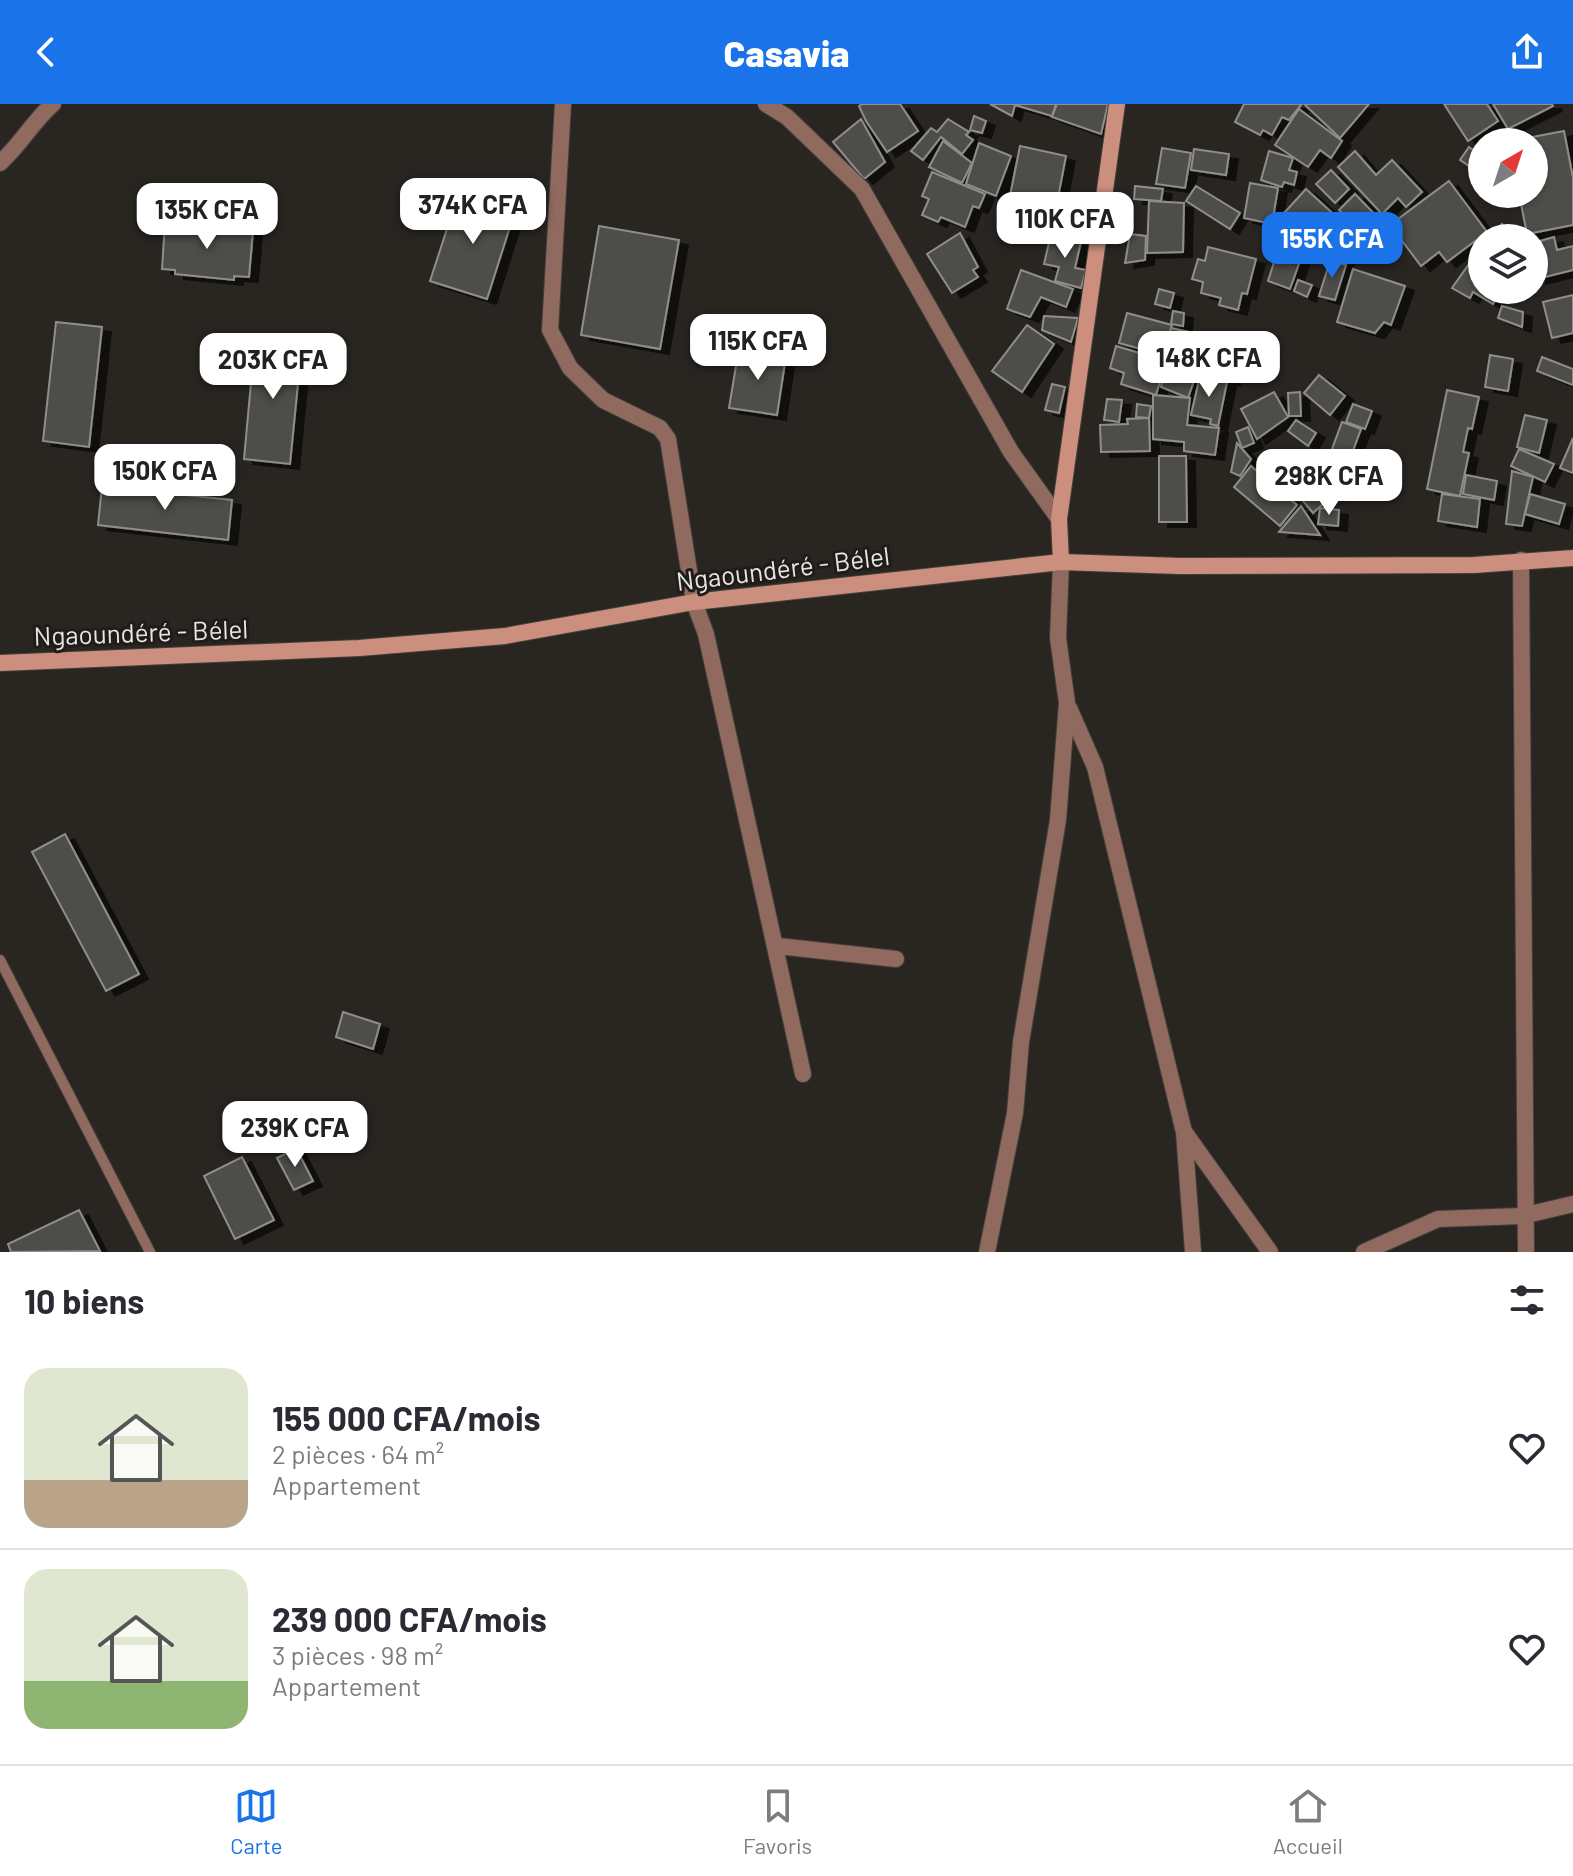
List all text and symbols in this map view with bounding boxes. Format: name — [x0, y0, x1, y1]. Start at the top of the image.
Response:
icon: back — [24, 30, 68, 74]
icon: share — [1505, 30, 1549, 74]
text: Casavia — [724, 31, 849, 74]
north arrow — [1468, 128, 1548, 208]
map controls — [1468, 128, 1548, 304]
pin: 374K CFA — [390, 178, 556, 246]
pin: 135K CFA — [124, 183, 290, 251]
text: 374K CFA — [418, 188, 528, 219]
pin: 110K CFA — [982, 192, 1148, 260]
text: 135K CFA — [155, 193, 259, 224]
text: 110K CFA — [1015, 202, 1115, 233]
pin: 155K CFA — [1249, 212, 1415, 280]
text: 155K CFA — [1280, 222, 1384, 253]
button: layers — [1468, 224, 1548, 304]
pin: 115K CFA — [675, 314, 841, 382]
text: 115K CFA — [708, 324, 808, 355]
pin: 148K CFA — [1126, 331, 1292, 399]
pin: 203K CFA — [190, 333, 356, 401]
text: 148K CFA — [1156, 341, 1262, 372]
text: 203K CFA — [218, 343, 328, 374]
pin: 150K CFA — [82, 444, 248, 512]
pin: 298K CFA — [1246, 449, 1412, 517]
text: 150K CFA — [112, 454, 218, 485]
text: 298K CFA — [1274, 459, 1384, 490]
street label: Ngaoundéré - Bélel — [674, 539, 891, 596]
street label: Ngaoundéré - Bélel — [33, 612, 249, 651]
pin: 239K CFA — [212, 1101, 378, 1169]
text: 239K CFA — [240, 1111, 350, 1142]
icon: filters — [1505, 1278, 1549, 1322]
text: 10 biens — [24, 1280, 144, 1321]
text: 155 000 CFA/mois — [272, 1397, 541, 1438]
icon: home — [88, 1400, 184, 1496]
icon: heart — [1505, 1426, 1549, 1470]
text: 2 pièces · 64 m² — [272, 1438, 444, 1469]
text: Appartement — [272, 1469, 421, 1500]
text: 239 000 CFA/mois — [272, 1598, 547, 1639]
icon: home — [88, 1601, 184, 1697]
icon: heart — [1505, 1627, 1549, 1671]
text: 3 pièces · 98 m² — [272, 1639, 443, 1670]
text: Appartement — [272, 1670, 421, 1701]
tab: Carte — [230, 1784, 282, 1858]
tab: Favoris — [743, 1784, 812, 1858]
tab: Accueil — [1273, 1784, 1343, 1858]

